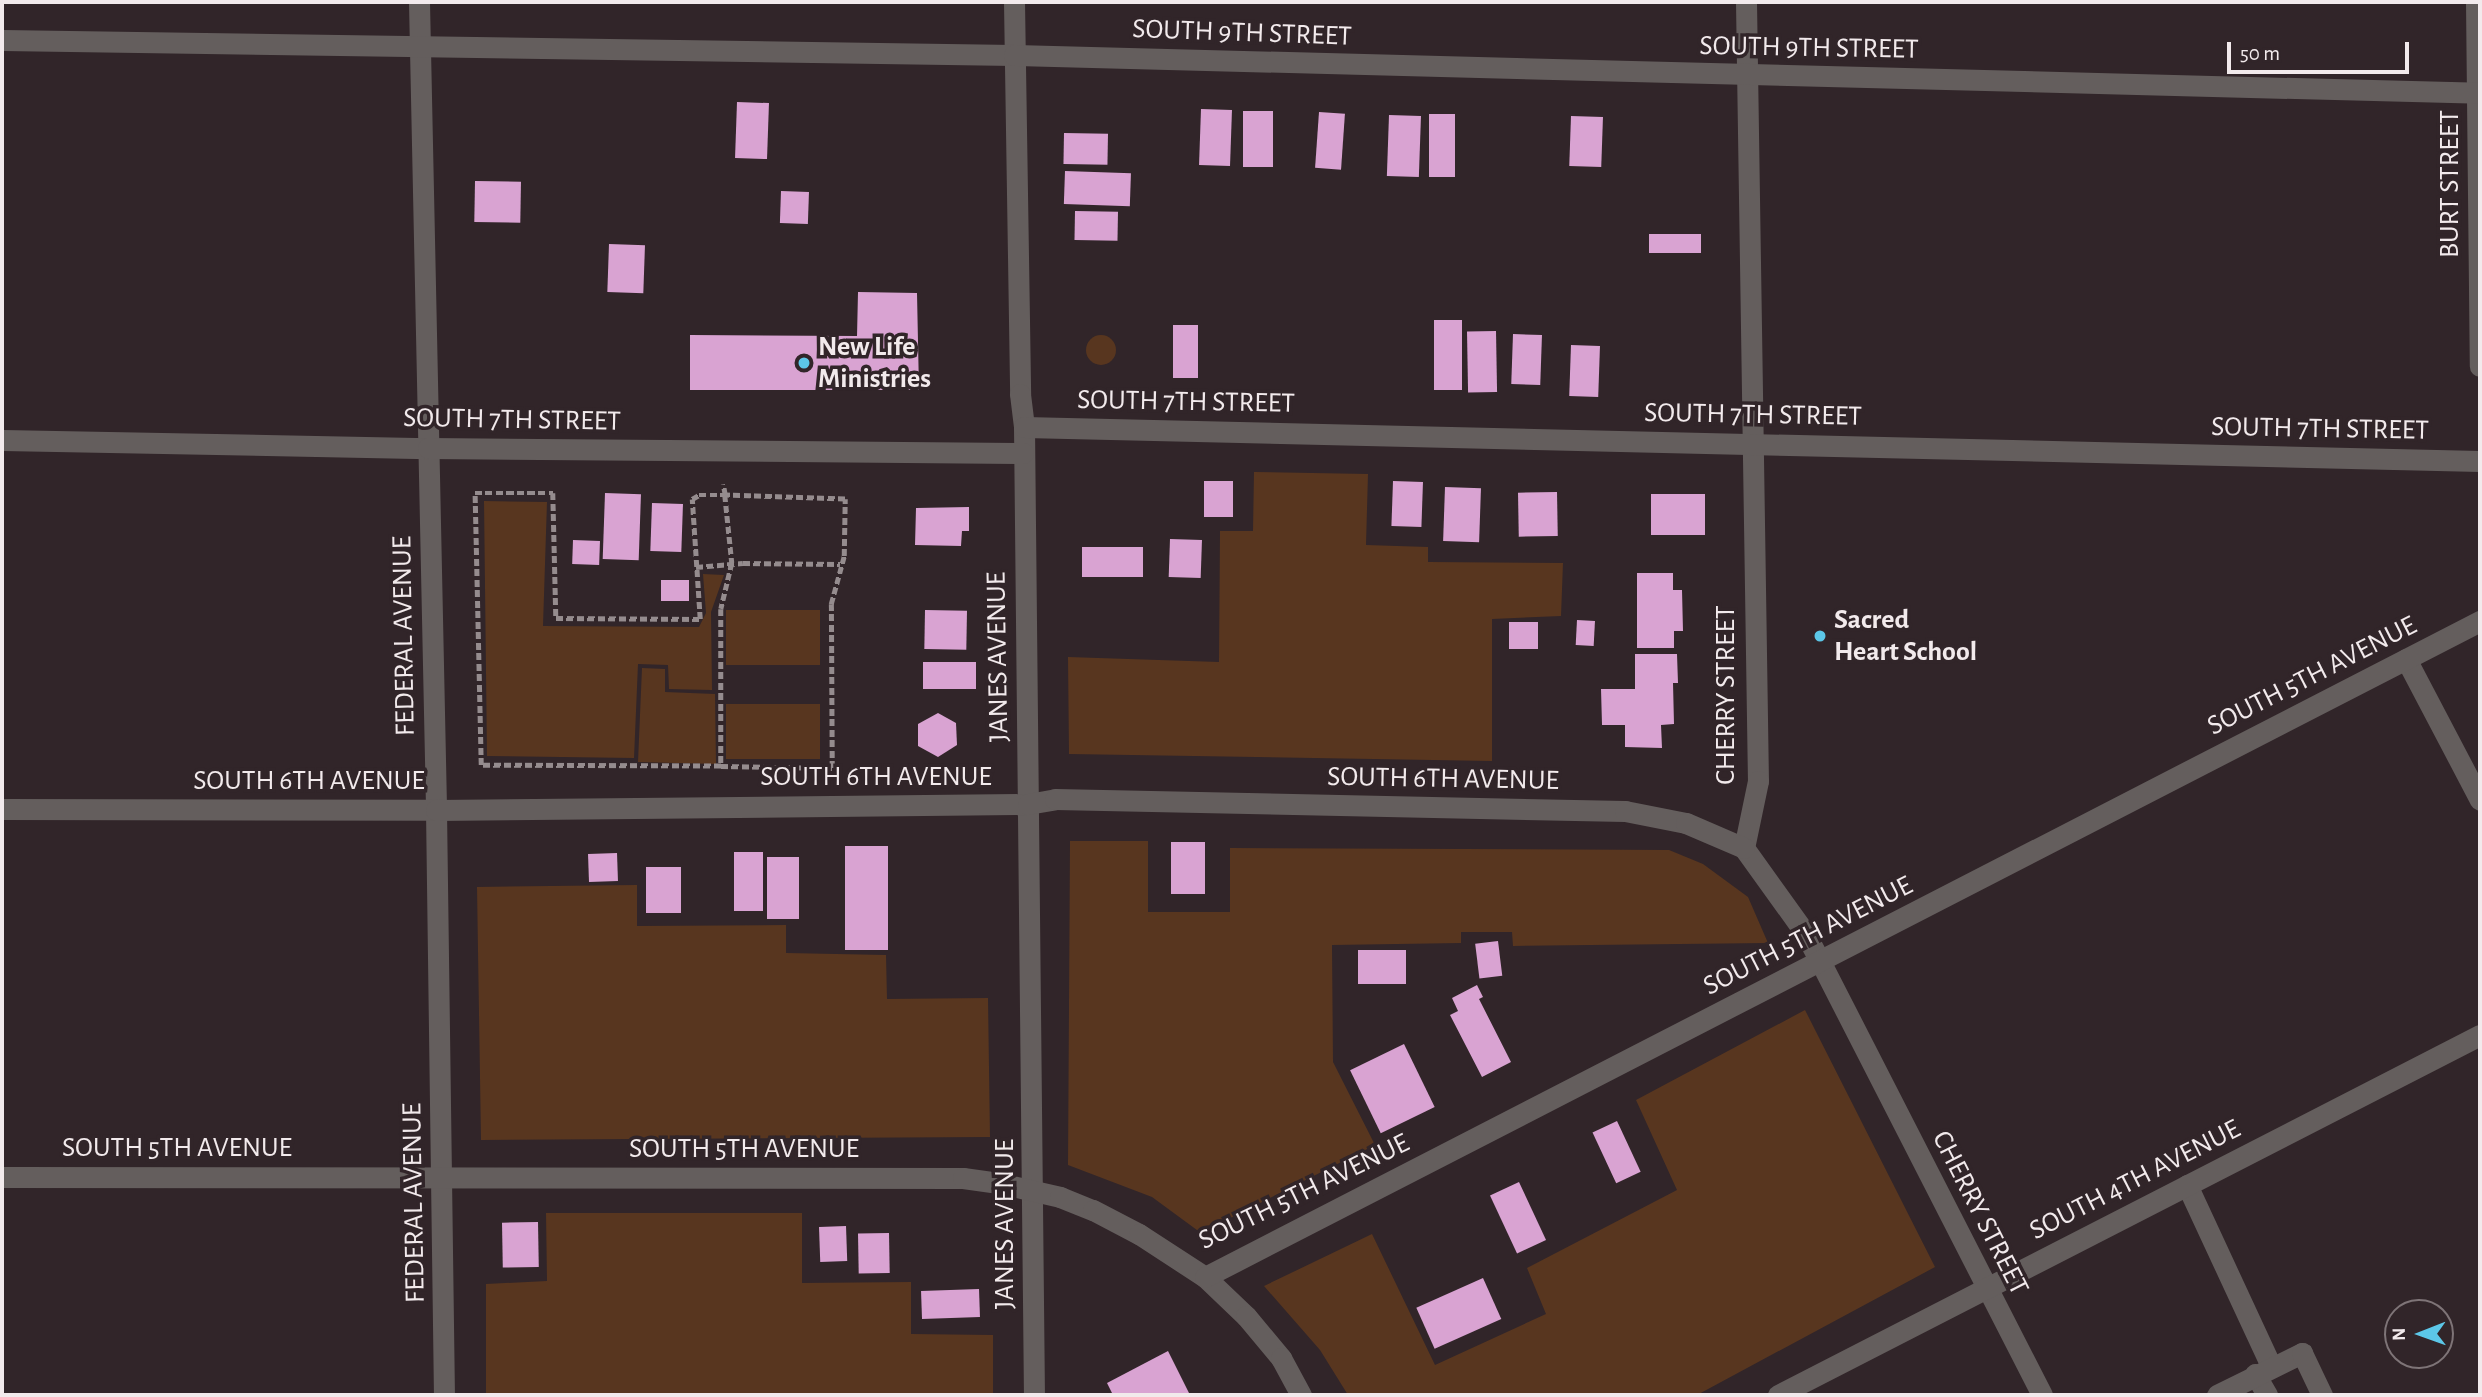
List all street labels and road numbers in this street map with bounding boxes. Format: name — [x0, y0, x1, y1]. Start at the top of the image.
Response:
street label: SOUTH 9TH STREET — [1132, 12, 1352, 54]
street label: SOUTH 9TH STREET — [1699, 29, 1919, 67]
street label: BURT STREET — [2433, 110, 2467, 258]
street label: SOUTH 7TH STREET — [1077, 383, 1295, 421]
street label: SOUTH 7TH STREET — [1644, 396, 1862, 434]
street label: SOUTH 7TH STREET — [403, 401, 621, 439]
street label: SOUTH 7TH STREET — [2211, 410, 2429, 448]
street label: FEDERAL AVENUE — [385, 536, 423, 736]
street label: JANES AVENUE — [980, 572, 1016, 742]
street label: CHERRY STREET — [1709, 605, 1743, 785]
street label: SOUTH 5TH AVENUE — [2202, 609, 2422, 743]
street label: SOUTH 6TH AVENUE — [760, 760, 992, 794]
street label: SOUTH 6TH AVENUE — [1327, 760, 1559, 798]
street label: SOUTH 6TH AVENUE — [193, 764, 425, 798]
street label: SOUTH 5TH AVENUE — [1698, 869, 1918, 1003]
street label: FEDERAL AVENUE — [395, 1103, 433, 1303]
street label: SOUTH 4TH AVENUE — [2024, 1112, 2246, 1248]
street label: CHERRY STREET — [1924, 1125, 2036, 1301]
street label: SOUTH 5TH AVENUE — [1193, 1126, 1415, 1258]
street label: SOUTH 5TH AVENUE — [62, 1131, 292, 1165]
street label: SOUTH 5TH AVENUE — [629, 1132, 859, 1166]
street label: JANES AVENUE — [988, 1139, 1022, 1309]

